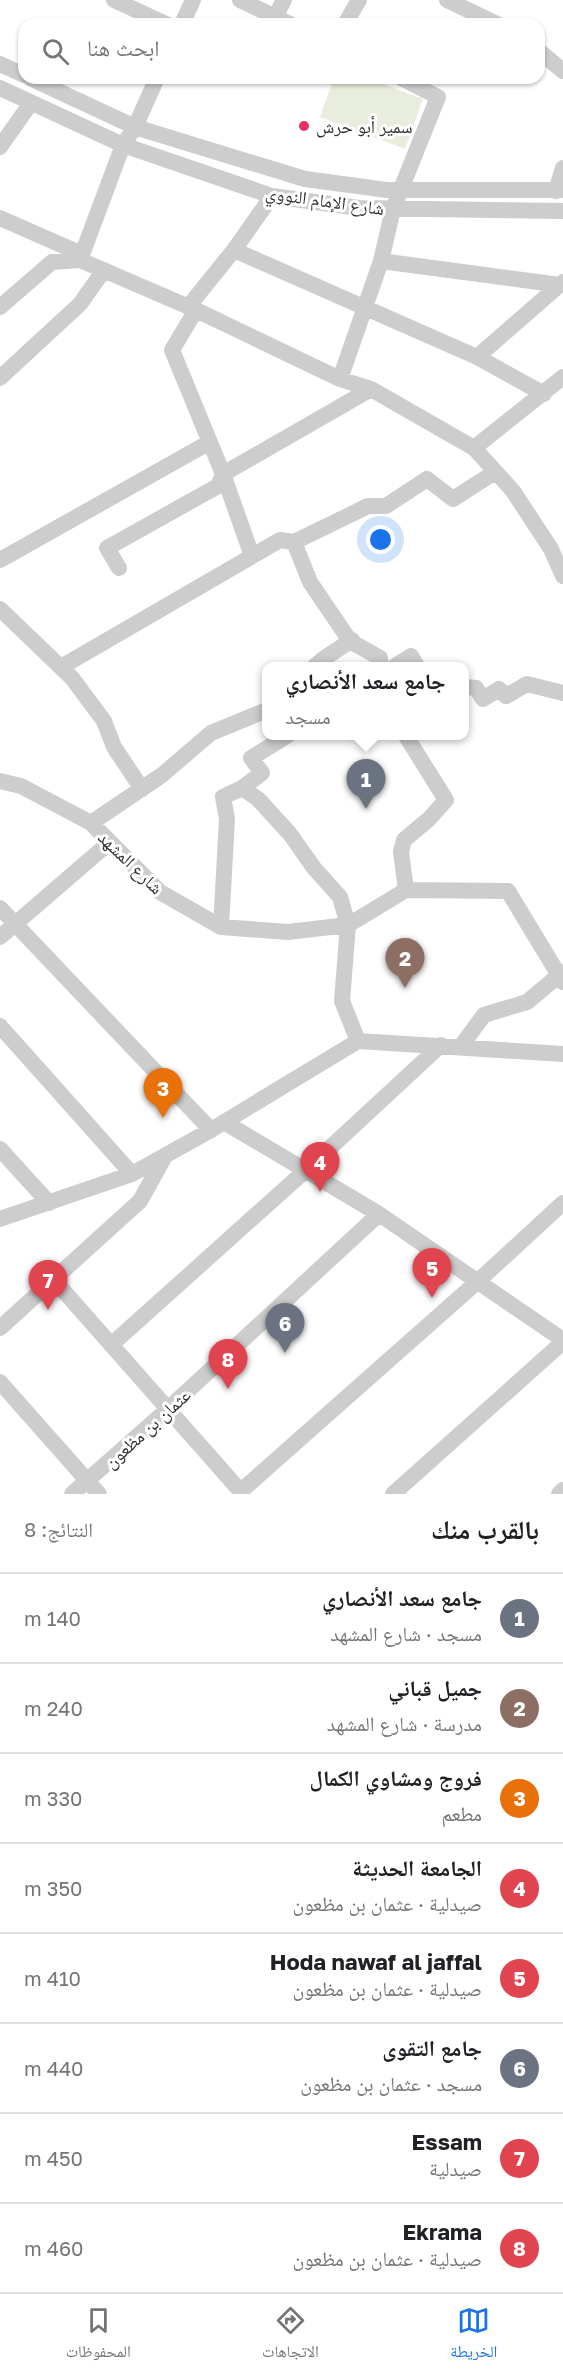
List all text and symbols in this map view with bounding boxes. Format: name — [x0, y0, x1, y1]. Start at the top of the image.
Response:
search box — [18, 18, 545, 84]
text: ابحث هنا — [87, 34, 160, 61]
icon: search — [39, 35, 72, 68]
place label: سمير أبو حرش — [316, 115, 413, 138]
marker: سمير أبو حرش — [297, 119, 311, 133]
street label: شارع الإمام النووي — [264, 181, 386, 224]
your location — [366, 525, 395, 554]
popup — [262, 662, 469, 740]
text: جامع سعد الأنصاري — [286, 667, 446, 694]
text: مسجد — [286, 704, 331, 728]
pin: 1 — [346, 760, 386, 809]
street label: شارع المشهد — [93, 826, 168, 899]
pin: 2 — [386, 938, 424, 988]
pin: 3 — [144, 1068, 182, 1118]
pin: 4 — [300, 1142, 340, 1192]
pin: 5 — [412, 1248, 452, 1298]
pin: 7 — [28, 1260, 68, 1310]
pin: 6 — [266, 1304, 304, 1353]
pin: 8 — [208, 1340, 248, 1389]
street label: عثمان بن مظعون — [99, 1384, 195, 1473]
text: بالقرب منك — [431, 1514, 539, 1545]
text: النتائج: 8 — [24, 1517, 93, 1541]
text: جامع سعد الأنصاري — [322, 1584, 482, 1611]
text: 140 m — [24, 1606, 81, 1630]
text: 1 — [514, 1606, 525, 1630]
text: مسجد · شارع المشهد — [330, 1621, 482, 1645]
text: جميل قباني — [388, 1674, 482, 1701]
text: 240 m — [24, 1696, 83, 1720]
text: 2 — [513, 1696, 526, 1720]
text: مدرسة · شارع المشهد — [327, 1711, 482, 1735]
text: فروج ومشاوي الكمال — [309, 1764, 482, 1791]
text: 330 m — [24, 1786, 83, 1810]
text: 3 — [513, 1786, 526, 1810]
text: مطعم — [441, 1801, 482, 1825]
text: الجامعة الحديثة — [352, 1854, 482, 1881]
text: 350 m — [24, 1876, 82, 1900]
text: 4 — [513, 1876, 526, 1900]
text: صيدلية · عثمان بن مظعون — [293, 1891, 482, 1915]
text: Hoda nawaf al jaffal — [270, 1948, 482, 1975]
text: 410 m — [24, 1966, 81, 1990]
text: 5 — [513, 1966, 526, 1990]
text: صيدلية · عثمان بن مظعون — [293, 1976, 482, 2000]
text: جامع التقوى — [382, 2034, 482, 2061]
text: 440 m — [24, 2056, 84, 2080]
text: 6 — [513, 2056, 526, 2080]
text: مسجد · عثمان بن مظعون — [300, 2071, 482, 2095]
text: Essam — [412, 2128, 482, 2155]
text: 450 m — [24, 2146, 83, 2170]
text: 7 — [514, 2146, 525, 2170]
text: صيدلية — [429, 2156, 482, 2180]
text: Ekrama — [402, 2218, 482, 2245]
text: 460 m — [24, 2236, 83, 2260]
text: 8 — [513, 2236, 526, 2260]
text: صيدلية · عثمان بن مظعون — [293, 2246, 482, 2270]
tab: المحفوظات — [66, 2304, 131, 2367]
tab: الاتجاهات — [262, 2304, 319, 2367]
tab: الخريطة — [450, 2304, 497, 2367]

